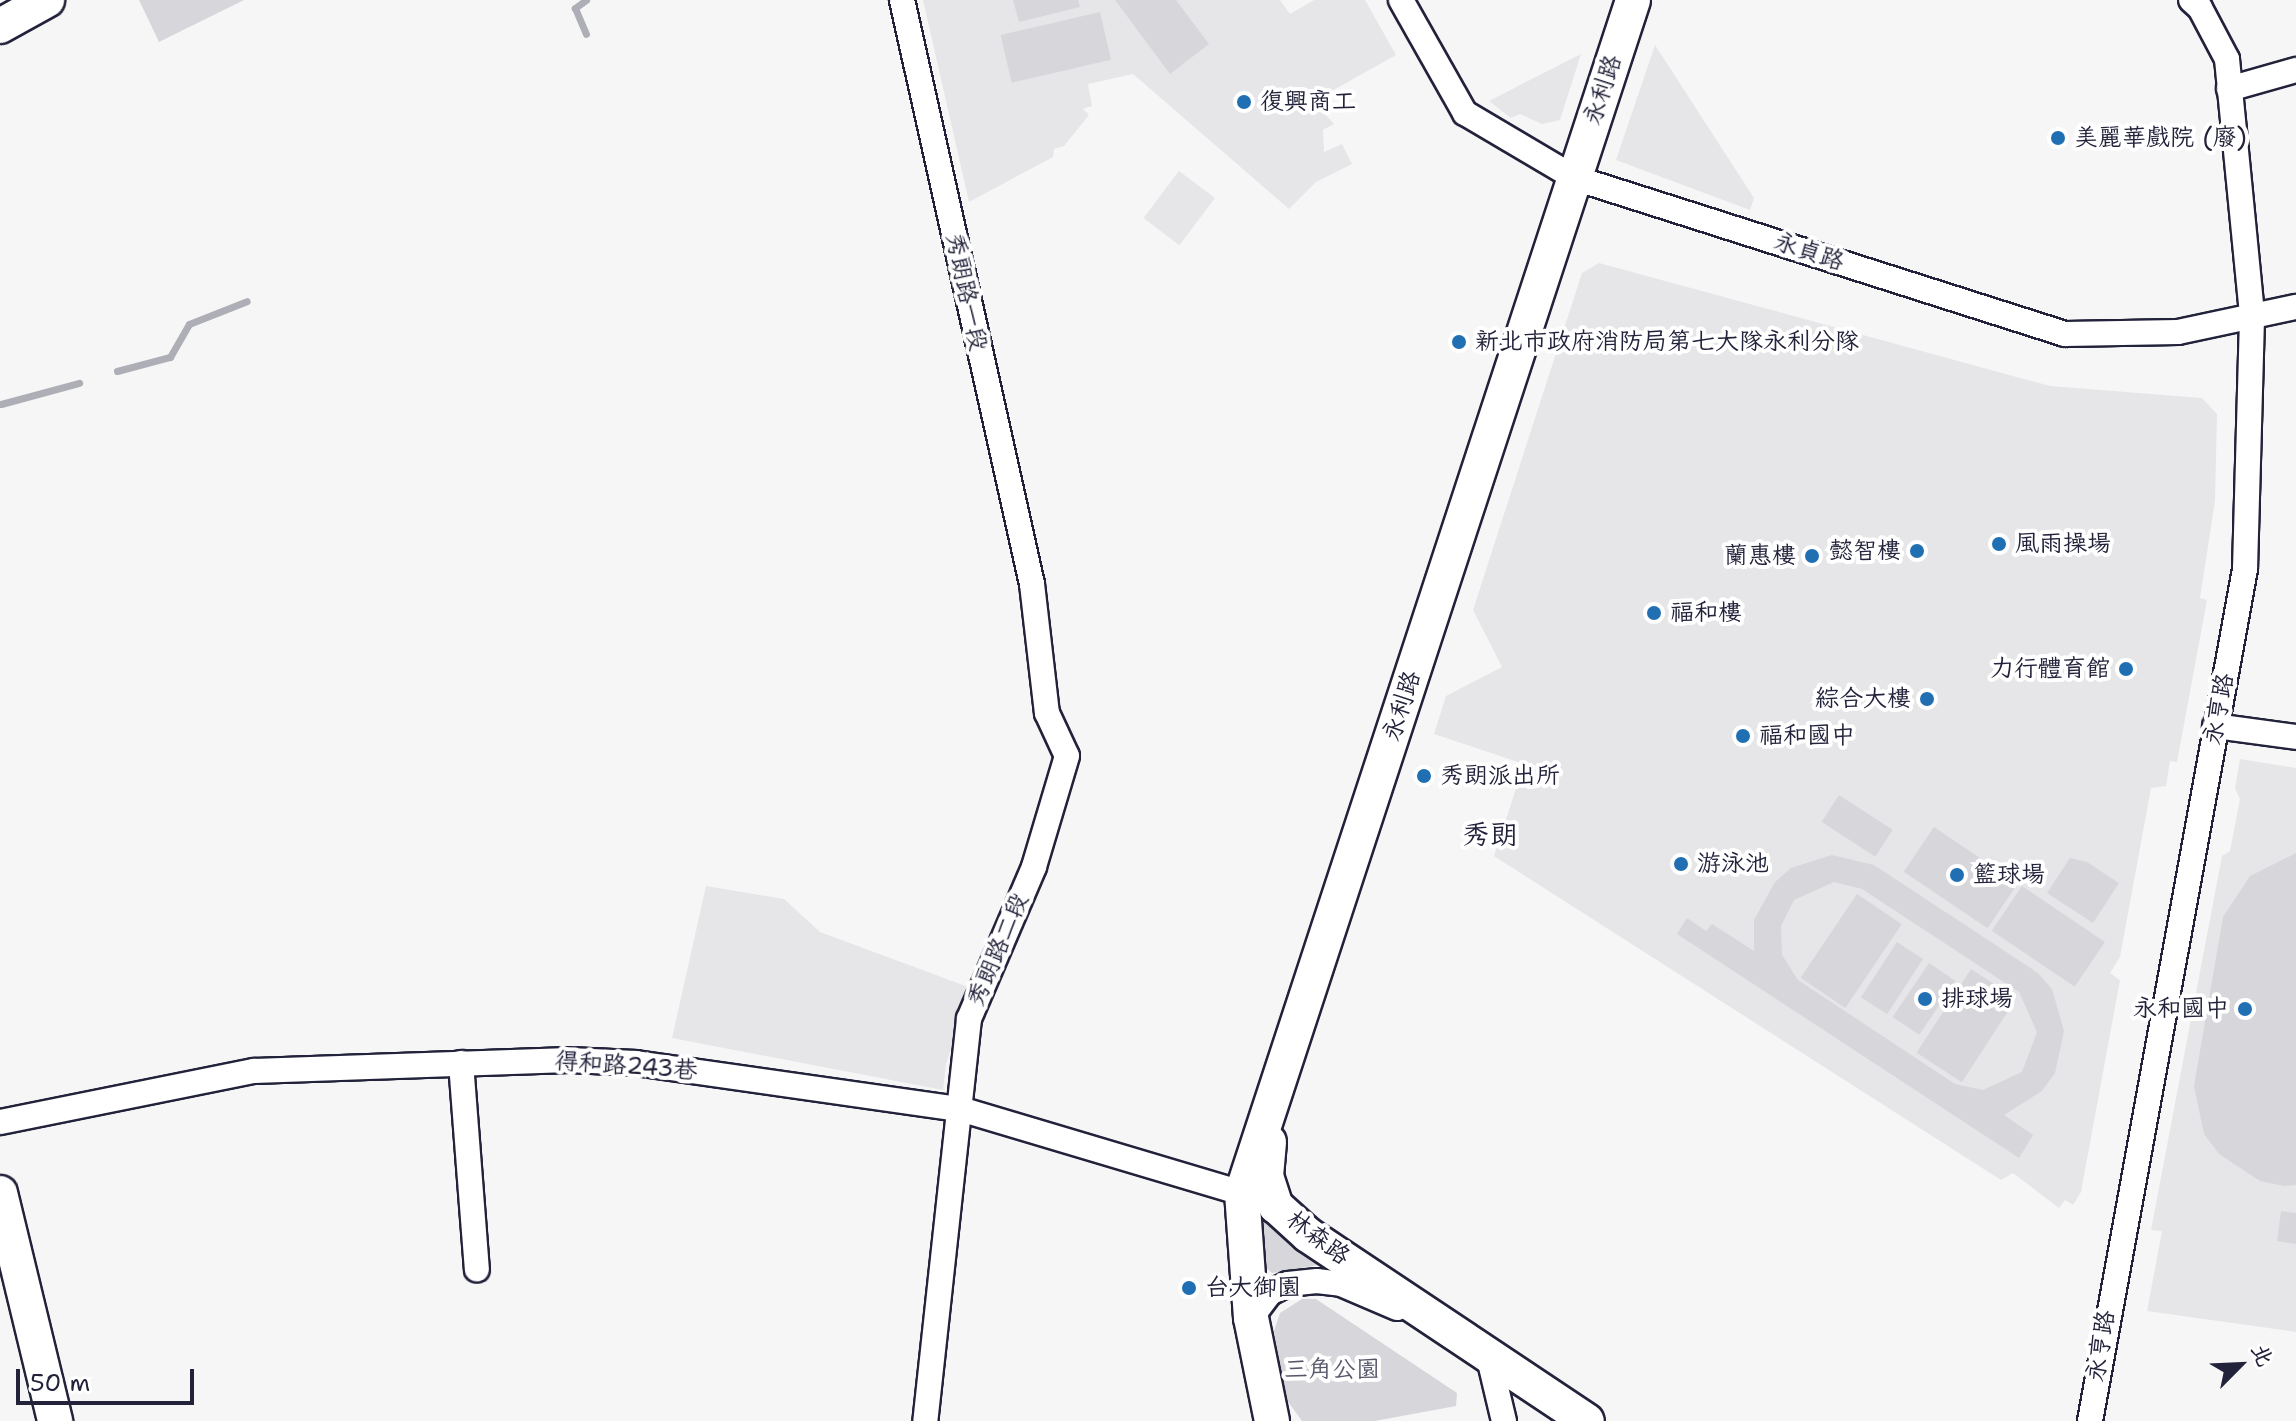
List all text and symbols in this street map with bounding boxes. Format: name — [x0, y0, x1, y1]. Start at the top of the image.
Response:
street label: 永利路 — [1578, 51, 1628, 129]
place label: 復興商工 — [1260, 88, 1356, 116]
marker: 復興商工 — [1235, 93, 1253, 111]
place label: 美麗華戲院 (廢) — [2074, 124, 2246, 152]
marker: 美麗華戲院 (廢) — [2049, 129, 2067, 147]
street label: 永貞路 — [1770, 227, 1848, 277]
street label: 秀朗路一段 — [939, 230, 993, 354]
place label: 新北市政府消防局第七大隊永利分隊 — [1475, 328, 1859, 356]
marker: 新北市政府消防局第七大隊永利分隊 — [1450, 333, 1468, 351]
place label: 風雨操場 — [2015, 530, 2111, 558]
marker: 風雨操場 — [1990, 535, 2008, 553]
place label: 懿智樓 — [1829, 537, 1901, 565]
place label: 蘭惠樓 — [1724, 542, 1796, 570]
marker: 懿智樓 — [1908, 542, 1926, 560]
marker: 蘭惠樓 — [1803, 547, 1821, 565]
place label: 福和樓 — [1670, 599, 1742, 627]
marker: 福和樓 — [1645, 604, 1663, 622]
place label: 力行體育館 — [1990, 655, 2110, 683]
marker: 力行體育館 — [2117, 660, 2135, 678]
street label: 永利路 — [1377, 667, 1427, 745]
street label: 永亨路 — [2198, 671, 2240, 747]
place label: 綜合大樓 — [1815, 685, 1911, 713]
marker: 綜合大樓 — [1918, 690, 1936, 708]
place label: 福和國中 — [1759, 722, 1855, 750]
marker: 福和國中 — [1734, 727, 1752, 745]
place label: 秀朗派出所 — [1440, 762, 1560, 790]
marker: 秀朗派出所 — [1415, 767, 1433, 785]
district label: 秀朗 — [1462, 817, 1518, 851]
place label: 游泳池 — [1697, 850, 1769, 878]
marker: 游泳池 — [1672, 855, 1690, 873]
place label: 籃球場 — [1973, 861, 2045, 889]
marker: 籃球場 — [1948, 866, 1966, 884]
street label: 秀朗路二段 — [961, 889, 1035, 1011]
place label: 排球場 — [1941, 985, 2013, 1013]
marker: 排球場 — [1916, 990, 1934, 1008]
place label: 永和國中 — [2133, 995, 2229, 1023]
marker: 永和國中 — [2236, 1000, 2254, 1018]
street label: 得和路243巷 — [554, 1047, 698, 1085]
street label: 林森路 — [1281, 1205, 1355, 1271]
place label: 台大御園 — [1205, 1274, 1301, 1302]
marker: 台大御園 — [1180, 1279, 1198, 1297]
street label: 永亨路 — [2081, 1308, 2121, 1384]
north arrow — [2200, 1325, 2280, 1405]
text: 北 — [2245, 1339, 2280, 1371]
scale bar — [20, 1353, 198, 1403]
park label: 三角公園 — [1284, 1356, 1380, 1384]
text: 50 m — [30, 1367, 90, 1399]

